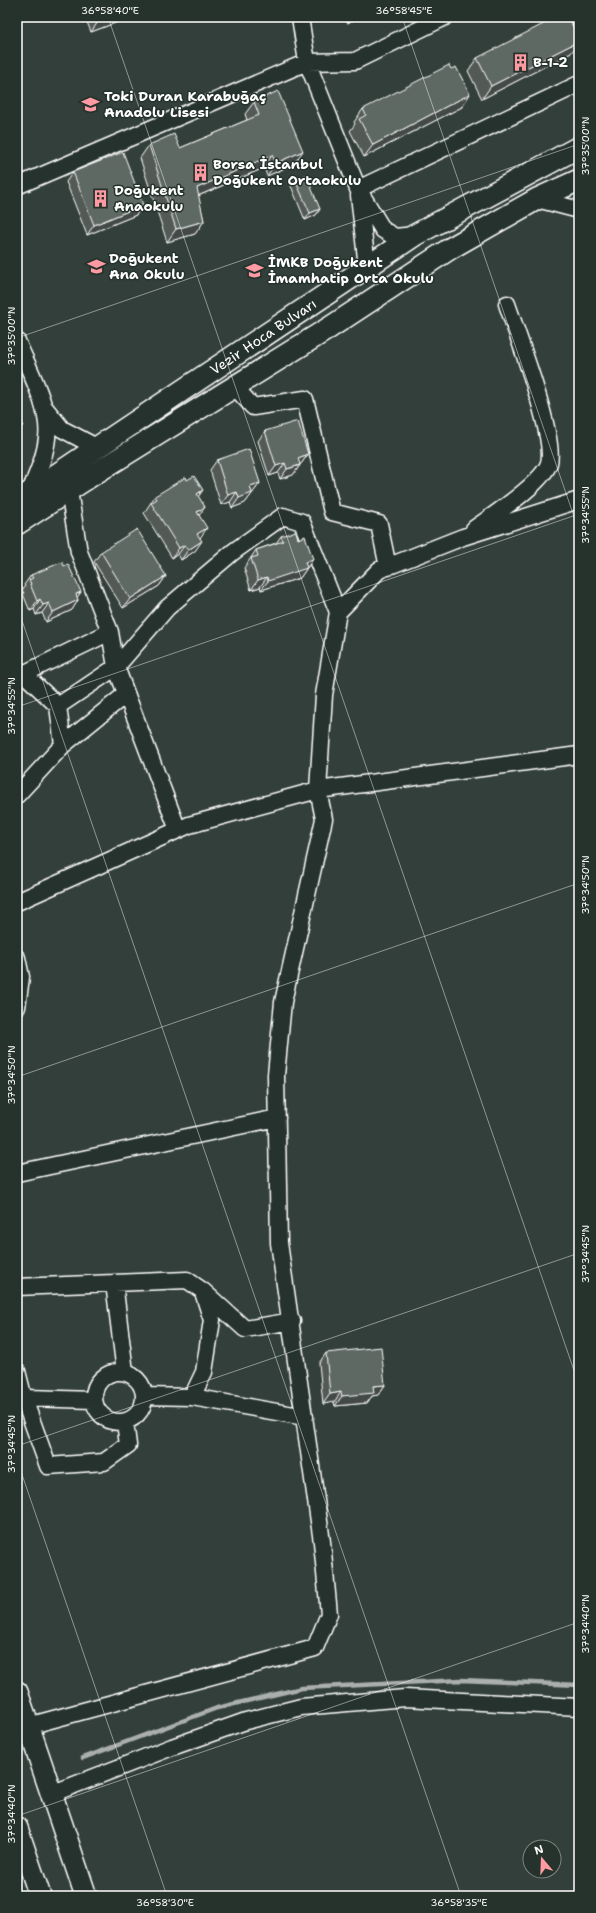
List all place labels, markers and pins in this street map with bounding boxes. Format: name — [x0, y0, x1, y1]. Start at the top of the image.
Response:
building icon: B-1-2 — [510, 52, 530, 72]
place label: B-1-2 — [533, 53, 568, 71]
place label: Toki Duran Karabuğaç Anadolu Lisesi — [104, 87, 266, 121]
school or university icon: Toki Duran Karabuğaç Anadolu Lisesi — [81, 94, 101, 114]
place label: Borsa İstanbul Doğukent Ortaokulu — [213, 155, 361, 189]
building icon: Borsa İstanbul Doğukent Ortaokulu — [190, 162, 210, 182]
place label: Doğukent Anaokulu — [114, 181, 184, 215]
building icon: Doğukent Anaokulu — [91, 188, 111, 208]
place label: Doğukent Ana Okulu — [109, 249, 185, 283]
place label: İMKB Doğukent İmamhatip Orta Okulu — [268, 253, 434, 287]
school or university icon: Doğukent Ana Okulu — [86, 256, 106, 276]
school or university icon: İMKB Doğukent İmamhatip Orta Okulu — [245, 260, 265, 280]

